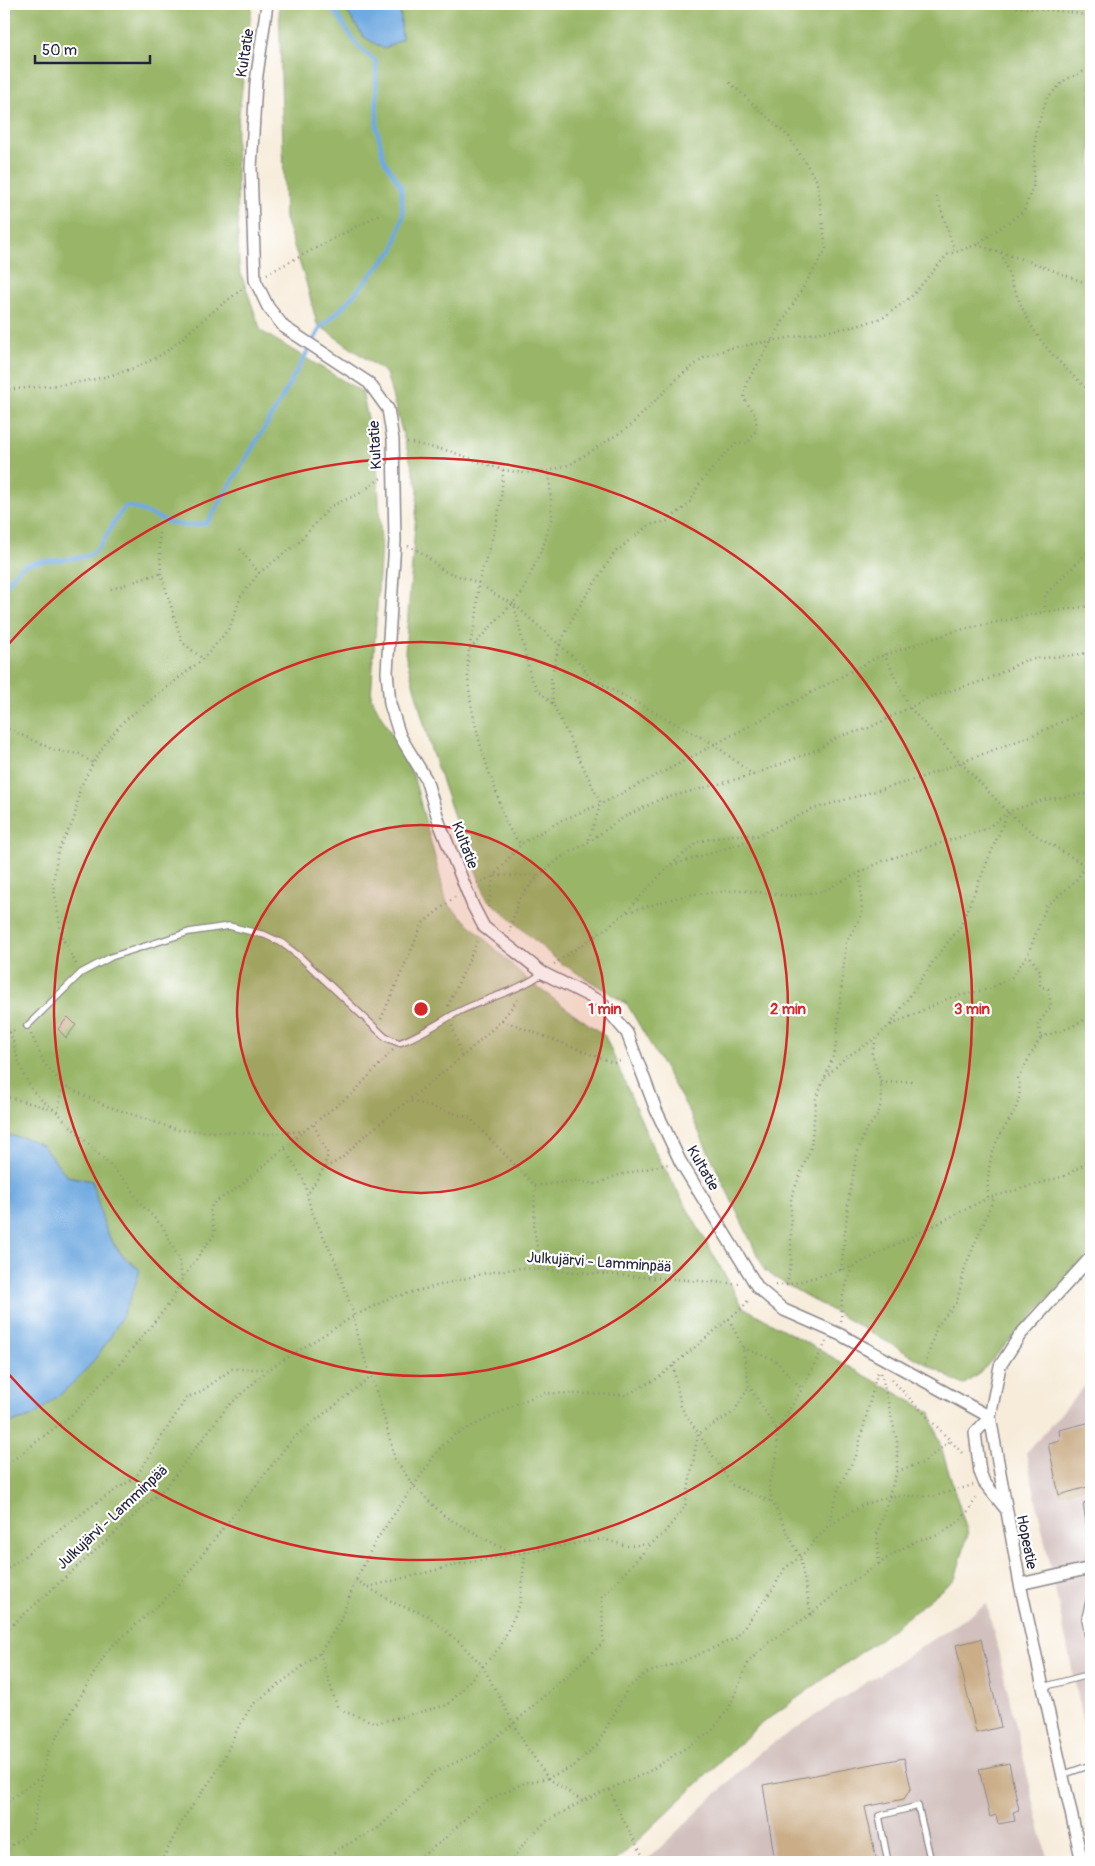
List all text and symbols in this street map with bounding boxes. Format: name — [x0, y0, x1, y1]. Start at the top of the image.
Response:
street label: Kultatie — [232, 27, 259, 79]
scale bar — [35, 32, 150, 64]
text: 50 m — [42, 41, 77, 60]
street label: Kultatie — [365, 419, 386, 470]
street label: Kultatie — [447, 819, 482, 872]
centre of rings — [412, 1000, 430, 1018]
text: 1 min — [588, 1000, 622, 1019]
text: 2 min — [770, 1000, 806, 1019]
text: 3 min — [954, 1000, 990, 1019]
street label: Kultatie — [682, 1142, 723, 1195]
street label: Julkujärvi - Lamminpää — [526, 1248, 672, 1277]
street label: Julkujärvi - Lamminpää — [53, 1461, 172, 1574]
street label: Hopeatie — [1012, 1513, 1041, 1571]

